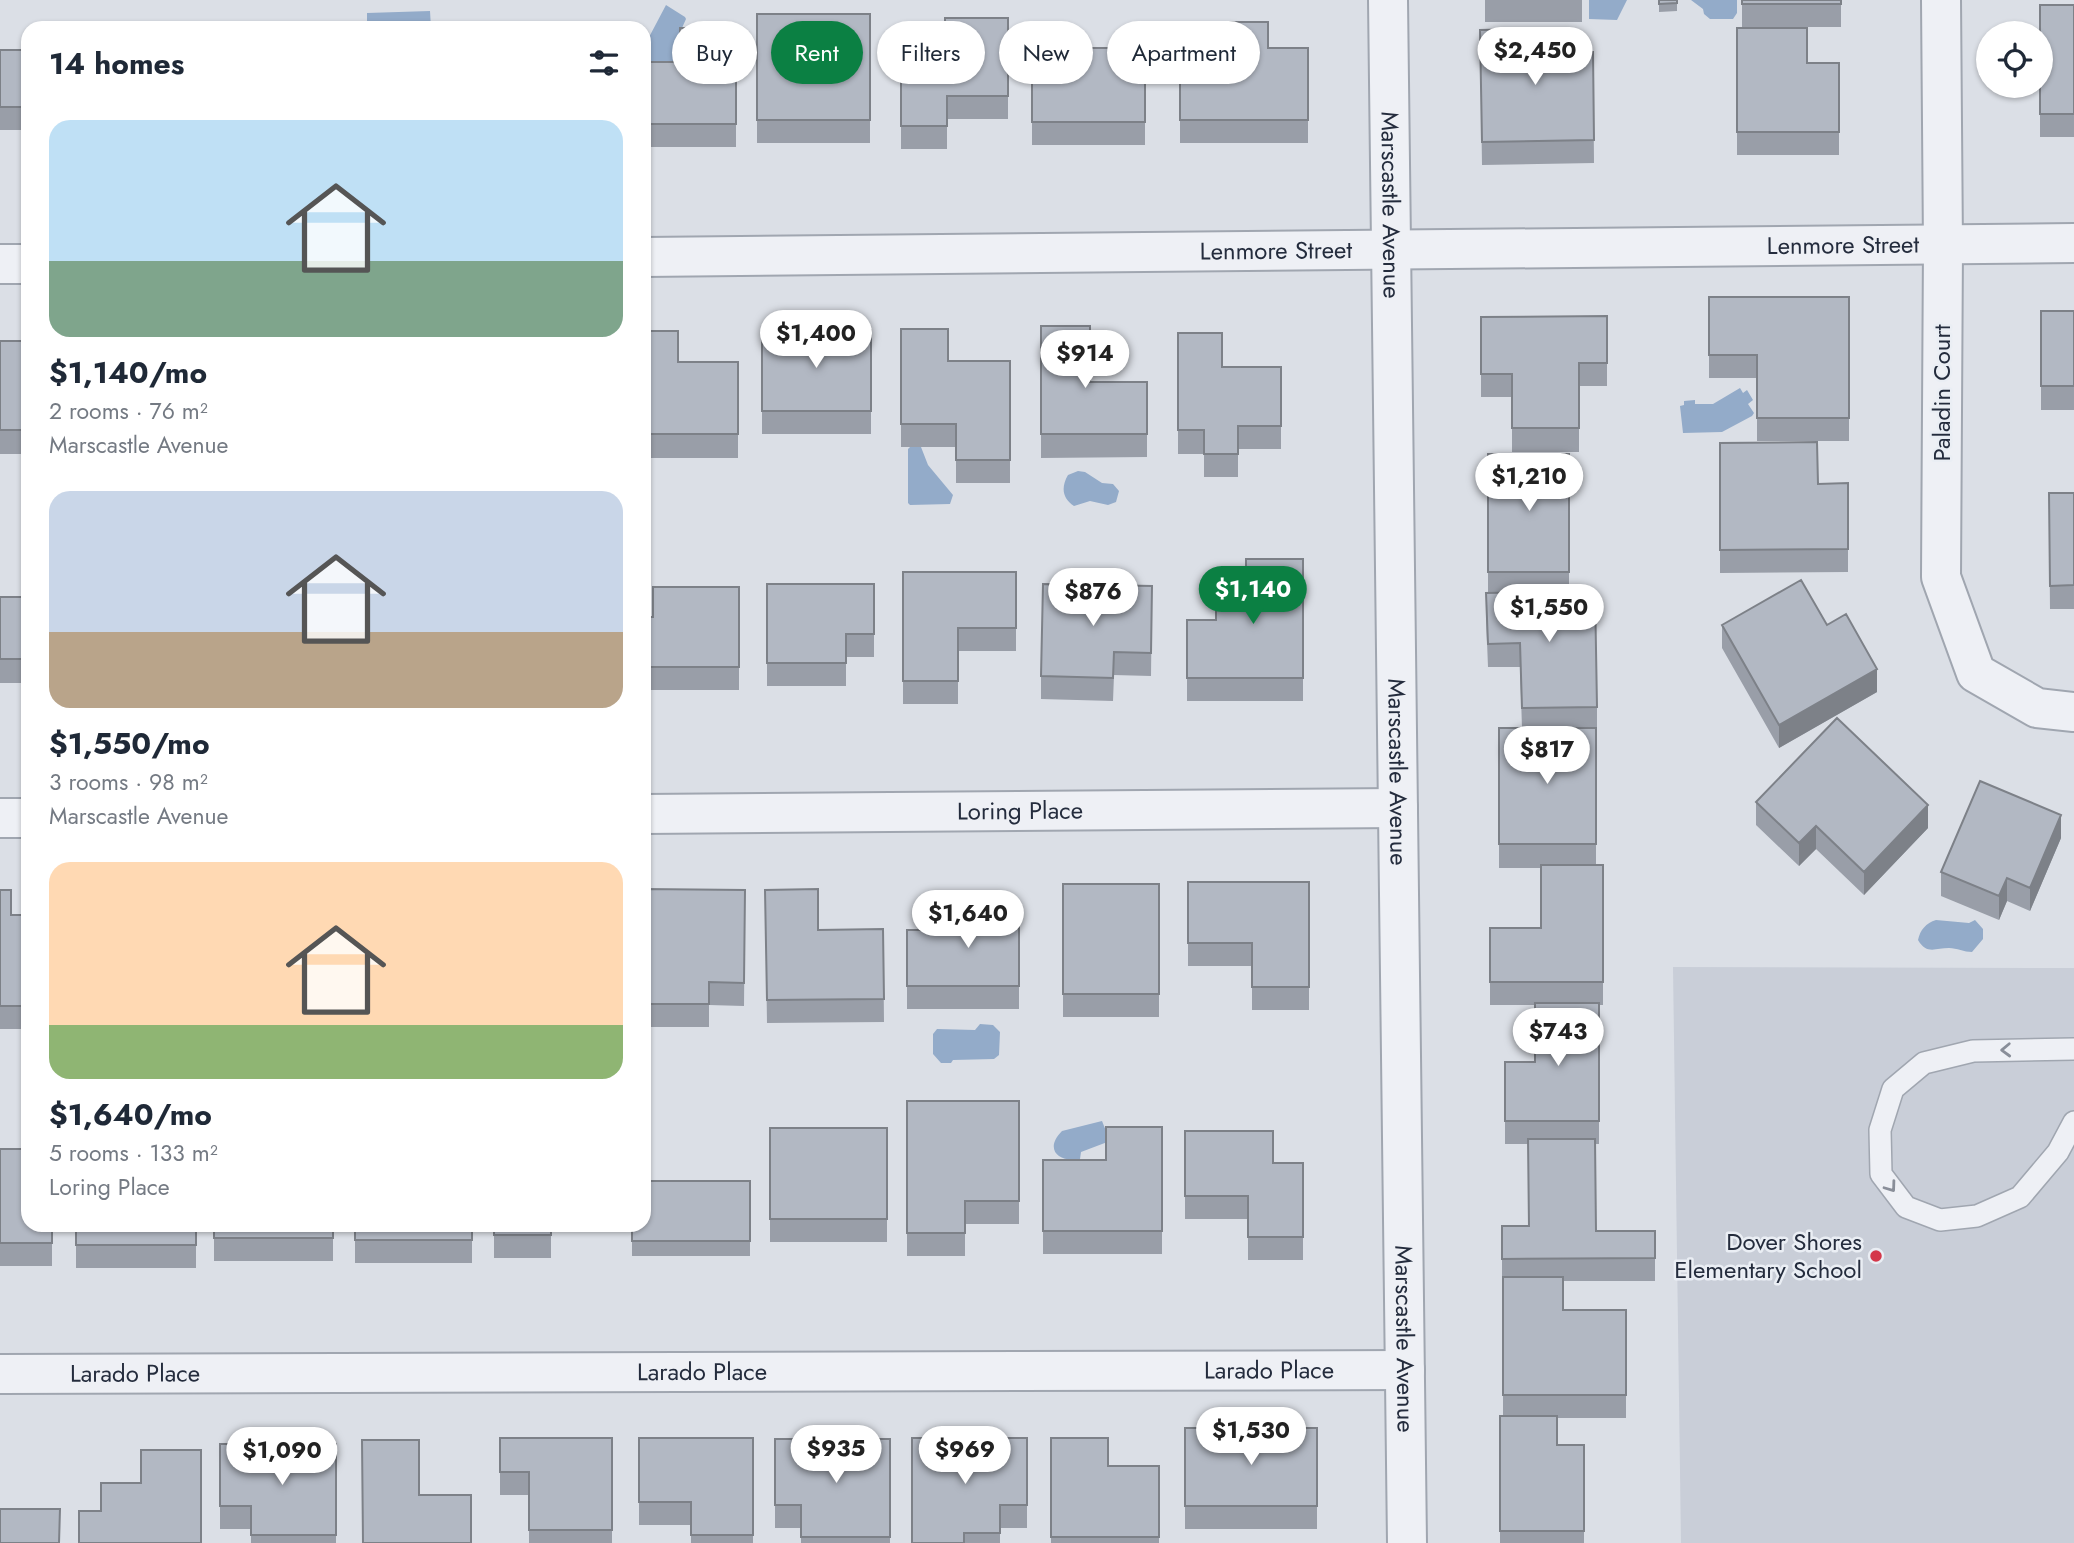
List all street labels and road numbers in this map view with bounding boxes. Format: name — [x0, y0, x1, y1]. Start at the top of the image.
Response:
street label: Marscastle Avenue — [1372, 111, 1410, 299]
street label: Lenmore Street — [1767, 227, 1920, 263]
street label: Lenmore Street — [1200, 232, 1353, 269]
street label: Paladin Court — [1924, 324, 1959, 461]
street label: Marscastle Avenue — [1379, 678, 1417, 866]
street label: Loring Place — [957, 793, 1083, 829]
street label: Marscastle Avenue — [1386, 1245, 1424, 1433]
street label: Larado Place — [1204, 1352, 1334, 1388]
street label: Larado Place — [637, 1354, 767, 1389]
street label: Larado Place — [70, 1355, 200, 1391]

